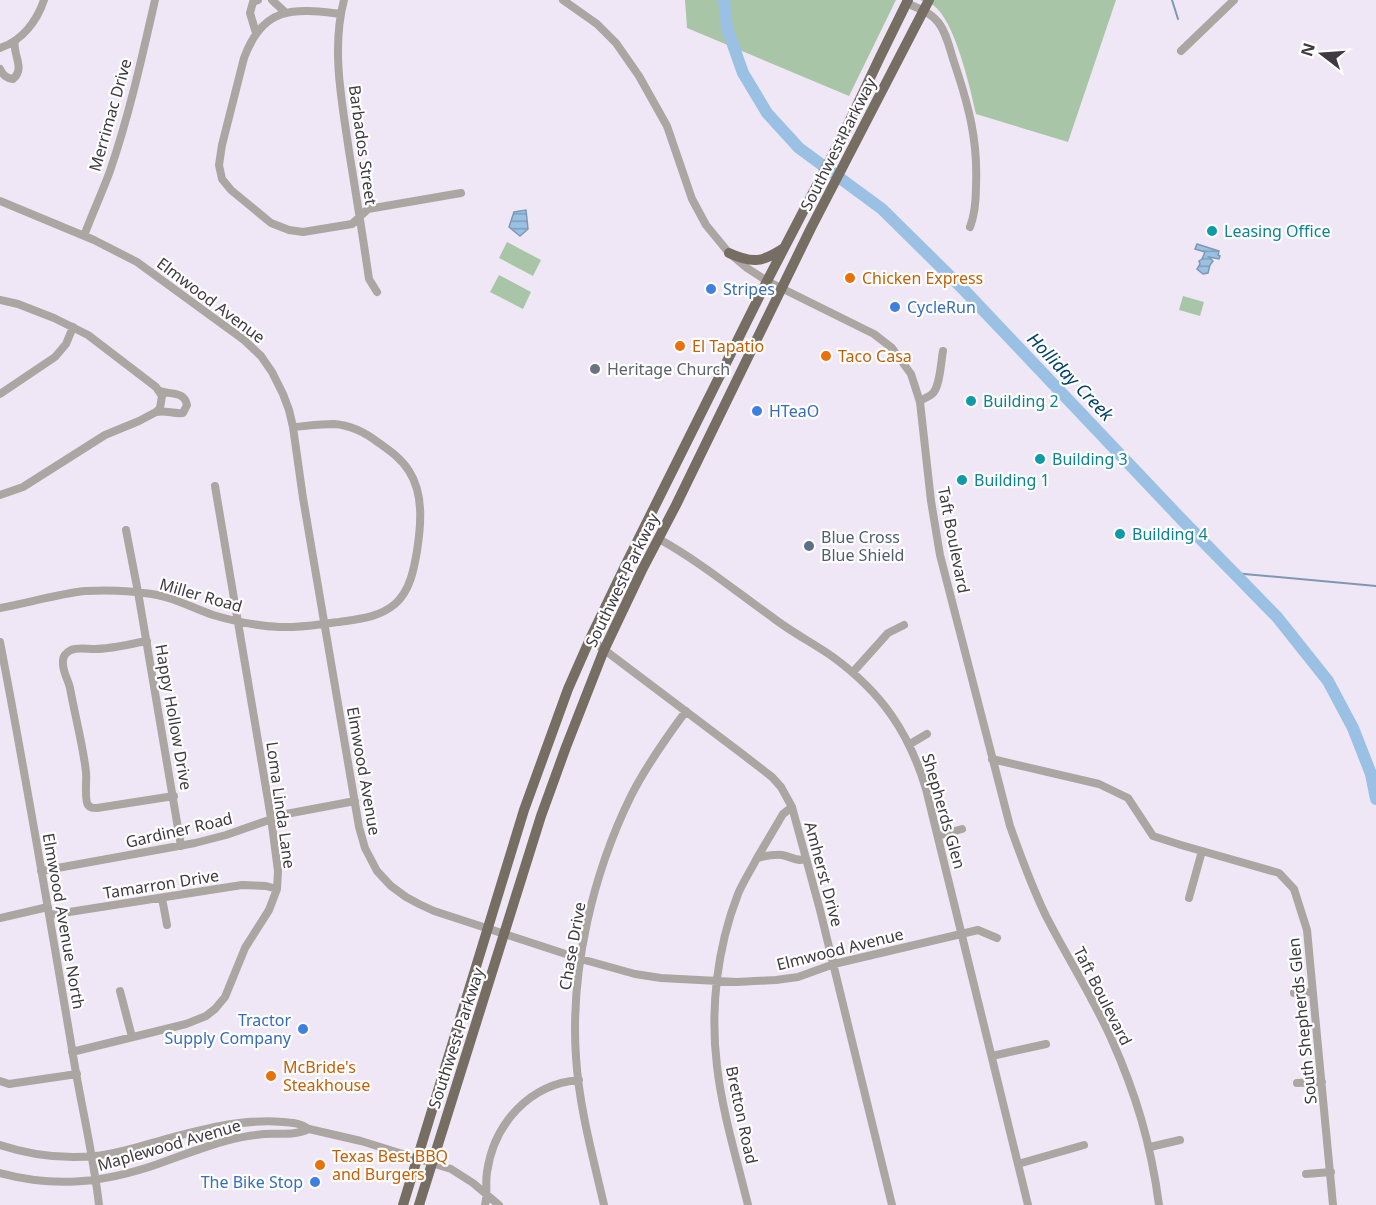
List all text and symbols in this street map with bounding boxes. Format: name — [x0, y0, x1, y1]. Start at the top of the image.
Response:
north arrow — [1292, 24, 1352, 84]
text: N — [1295, 40, 1320, 59]
street label: Merrimac Drive — [83, 56, 137, 174]
street label: Southwest Parkway — [795, 73, 881, 214]
street label: Barbados Street — [344, 84, 382, 207]
place label: Leasing Office — [1224, 220, 1330, 242]
marker: Leasing Office — [1205, 224, 1219, 238]
street label: Elmwood Avenue — [152, 252, 270, 348]
place label: Chicken Express — [862, 267, 983, 289]
marker: Chicken Express — [843, 271, 857, 285]
place label: Stripes — [723, 278, 775, 300]
marker: Stripes — [704, 282, 718, 296]
place label: CycleRun — [907, 296, 976, 318]
marker: CycleRun — [888, 300, 902, 314]
water label: Holliday Creek — [1022, 327, 1120, 427]
place label: El Tapatio — [692, 335, 764, 357]
marker: El Tapatio — [673, 339, 687, 353]
place label: Taco Casa — [838, 345, 912, 367]
marker: Taco Casa — [819, 349, 833, 363]
place label: Heritage Church — [607, 358, 730, 380]
marker: Heritage Church — [588, 362, 602, 376]
place label: Building 2 — [983, 390, 1059, 412]
marker: Building 2 — [964, 394, 978, 408]
place label: HTeaO — [769, 400, 819, 422]
marker: HTeaO — [750, 404, 764, 418]
place label: Building 3 — [1052, 448, 1128, 470]
marker: Building 3 — [1033, 452, 1047, 466]
place label: Building 1 — [974, 469, 1050, 491]
marker: Building 1 — [955, 473, 969, 487]
street label: Taft Boulevard — [933, 485, 975, 595]
street label: Southwest Parkway — [580, 508, 664, 651]
place label: Building 4 — [1132, 523, 1208, 545]
place label: Blue Cross Blue Shield — [821, 526, 904, 566]
marker: Building 4 — [1113, 527, 1127, 541]
marker: Blue Cross Blue Shield — [802, 539, 816, 553]
street label: Miller Road — [157, 573, 245, 617]
street label: Happy Hollow Drive — [150, 642, 198, 792]
street label: Elmwood Avenue — [342, 705, 386, 837]
street label: Loma Linda Lane — [261, 740, 301, 870]
street label: Shepherds Glen — [917, 751, 971, 871]
street label: Gardiner Road — [123, 807, 235, 853]
street label: Amherst Drive — [799, 819, 849, 929]
street label: Elmwood Avenue North — [38, 831, 90, 1011]
street label: Tamarron Drive — [102, 864, 220, 904]
street label: Chase Drive — [553, 900, 591, 992]
street label: Elmwood Avenue — [774, 923, 906, 975]
street label: South Shepherds Glen — [1282, 937, 1322, 1105]
street label: Taft Boulevard — [1069, 943, 1137, 1049]
street label: Southwest Parkway — [423, 964, 489, 1111]
place label: Tractor Supply Company — [165, 1009, 292, 1049]
marker: Tractor Supply Company — [296, 1022, 310, 1036]
place label: McBride's Steakhouse — [283, 1056, 370, 1096]
street label: Bretton Road — [721, 1064, 763, 1166]
marker: McBride's Steakhouse — [264, 1069, 278, 1083]
street label: Maplewood Avenue — [95, 1114, 243, 1176]
place label: Texas Best BBQ and Burgers — [332, 1145, 448, 1185]
marker: Texas Best BBQ and Burgers — [313, 1158, 327, 1172]
place label: The Bike Stop — [201, 1171, 303, 1193]
marker: The Bike Stop — [308, 1175, 322, 1189]

